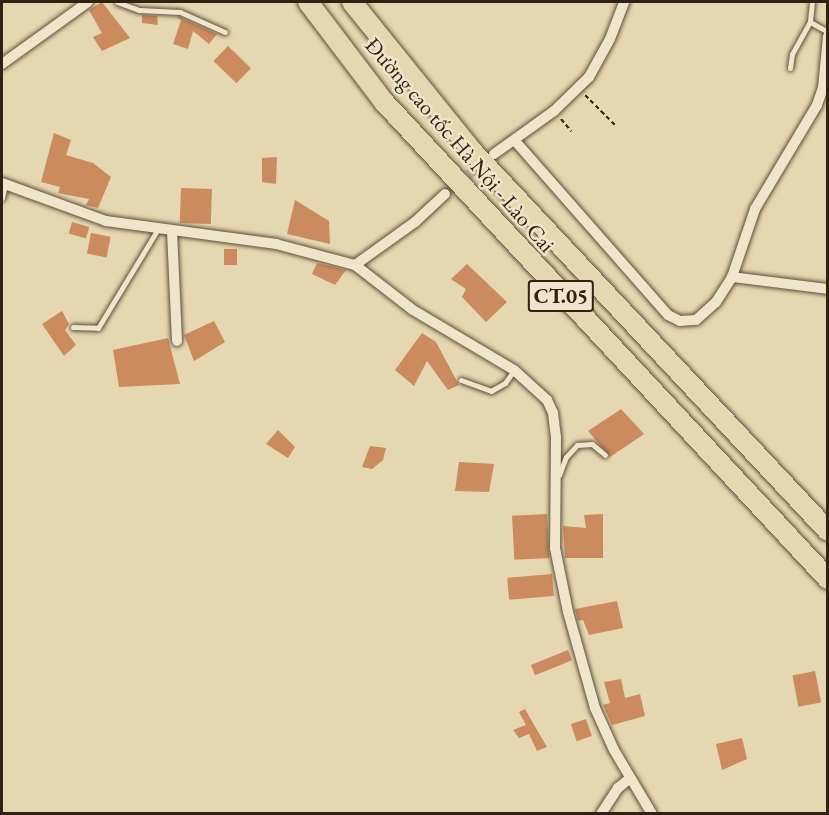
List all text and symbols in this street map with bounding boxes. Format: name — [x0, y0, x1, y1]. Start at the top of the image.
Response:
street label: Đường cao tốc Hà Nội - Lào Cai — [360, 32, 560, 258]
road number: CT.05 — [526, 278, 596, 314]

